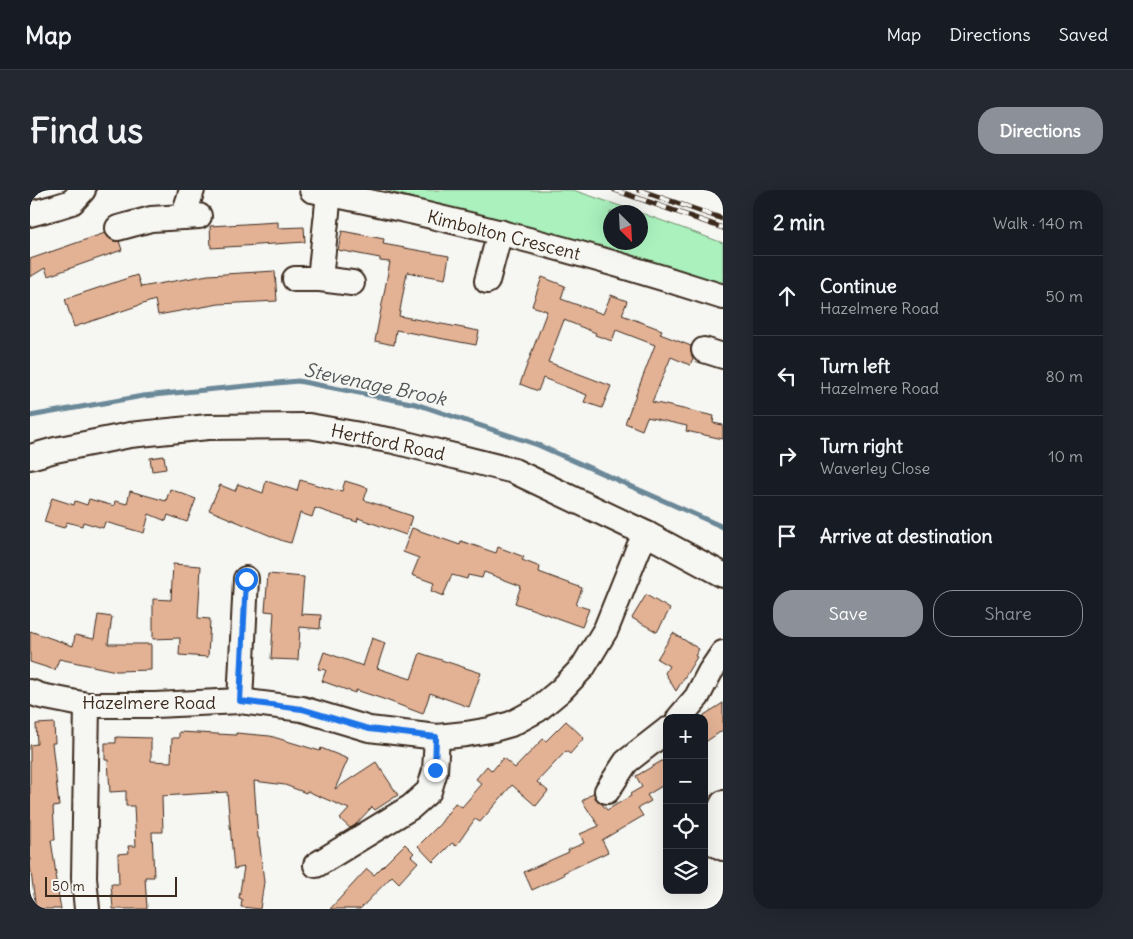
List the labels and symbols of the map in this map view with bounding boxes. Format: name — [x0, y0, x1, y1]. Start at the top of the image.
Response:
street label: Kimbolton Crescent — [425, 205, 583, 265]
north arrow — [603, 205, 648, 250]
water label: Stevenage Brook — [302, 357, 449, 411]
street label: Hertford Road — [329, 419, 447, 465]
route start — [235, 568, 258, 591]
street label: Hazelmere Road — [82, 691, 216, 714]
route end — [424, 759, 447, 782]
scale bar — [45, 874, 178, 897]

